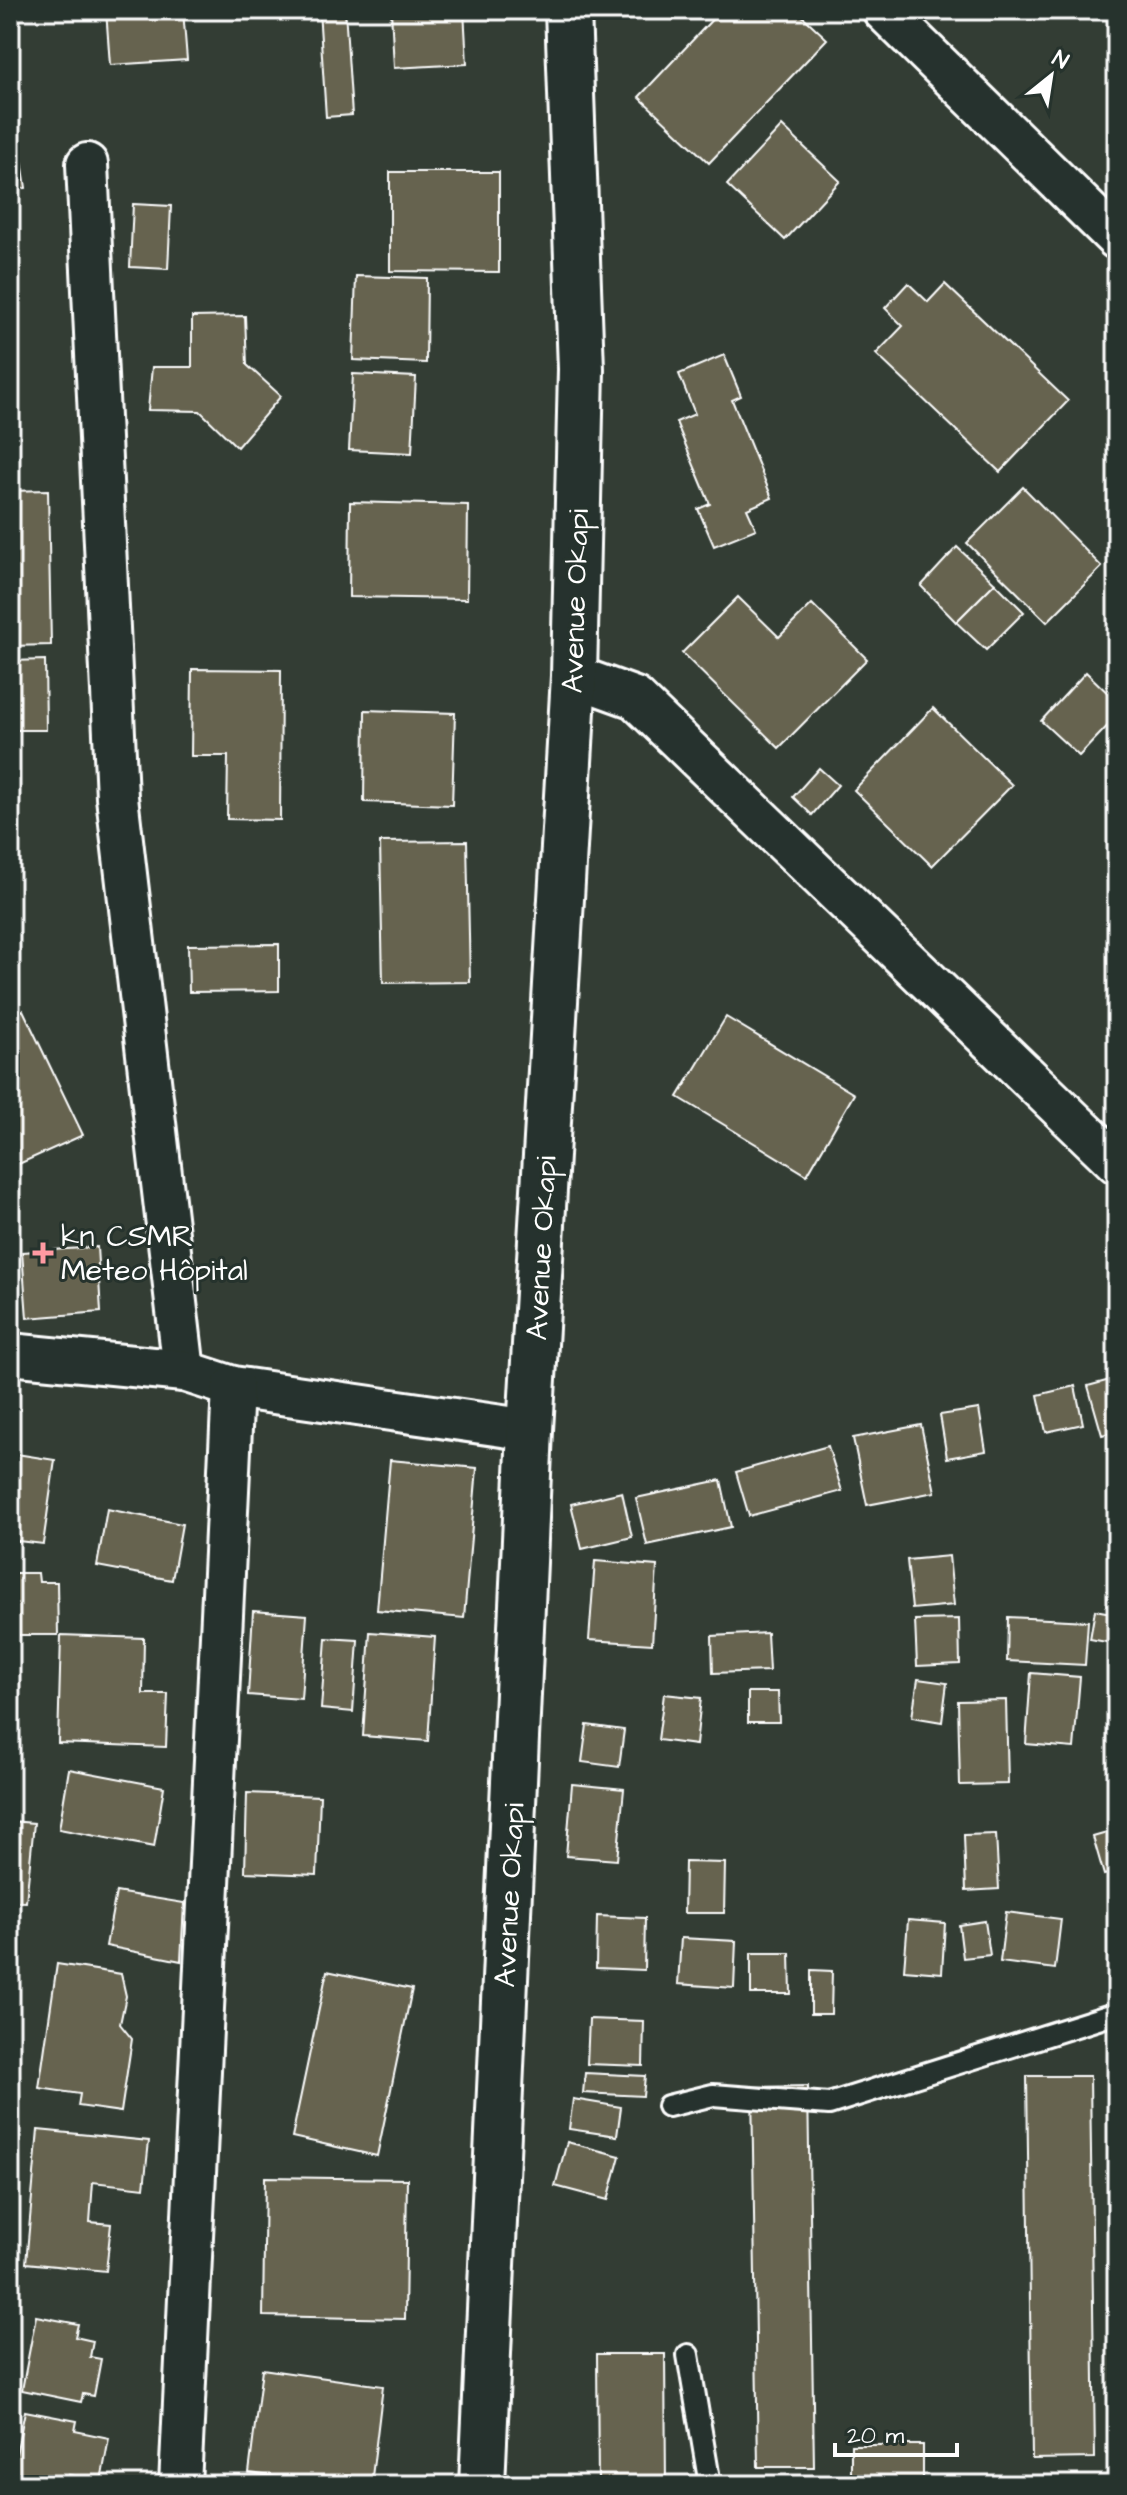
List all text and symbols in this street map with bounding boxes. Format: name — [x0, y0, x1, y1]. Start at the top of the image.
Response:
north arrow — [1011, 36, 1091, 116]
text: N — [1047, 43, 1074, 77]
street label: Avenue Okapi — [552, 508, 600, 694]
street label: Avenue Okapi — [516, 1154, 568, 1341]
place label: kn CSMR Meteo Hôpital — [61, 1216, 248, 1292]
marker: kn CSMR Meteo Hôpital — [32, 1242, 54, 1264]
street label: Avenue Okapi — [484, 1801, 536, 1988]
scale bar — [835, 2407, 957, 2457]
text: 20 m — [847, 2419, 904, 2453]

